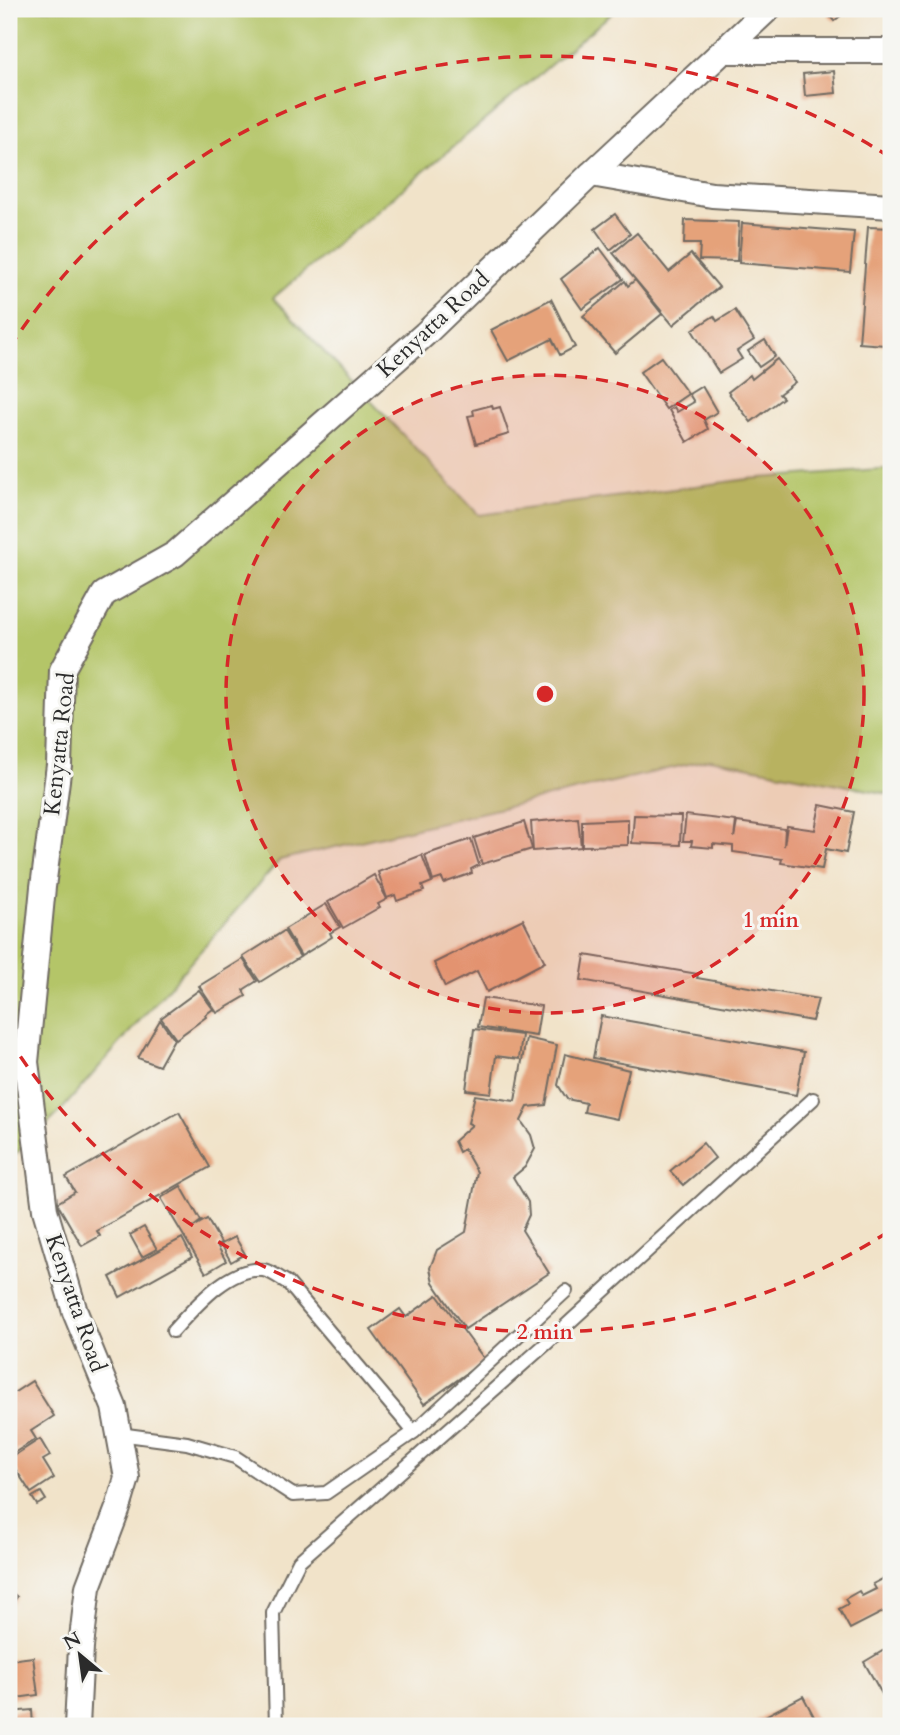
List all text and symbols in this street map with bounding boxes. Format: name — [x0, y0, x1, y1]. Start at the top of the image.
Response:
street label: Kenyatta Road — [370, 263, 497, 384]
street label: Kenyatta Road — [36, 670, 82, 817]
centre of rings — [533, 682, 557, 706]
text: 1 min — [743, 906, 799, 935]
street label: Kenyatta Road — [38, 1230, 114, 1377]
text: 2 min — [517, 1318, 573, 1347]
north arrow — [46, 1620, 116, 1690]
text: N — [59, 1625, 86, 1656]

